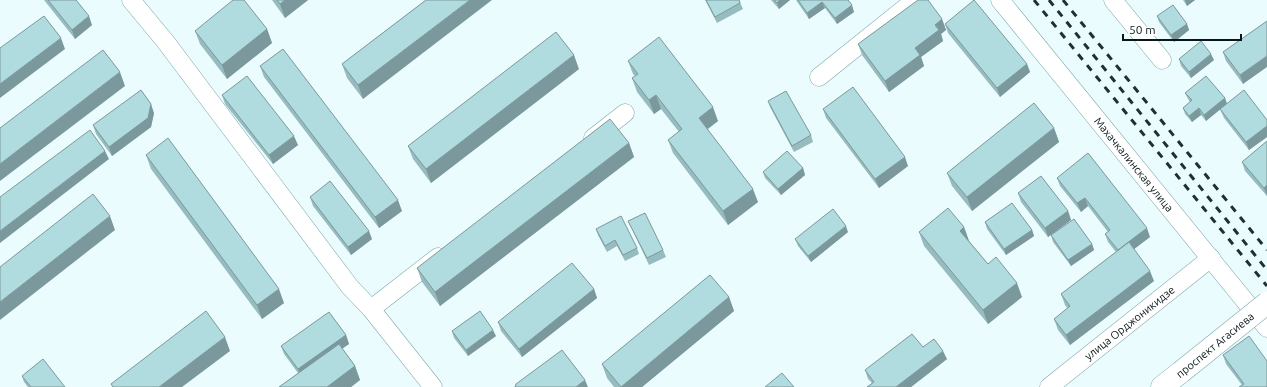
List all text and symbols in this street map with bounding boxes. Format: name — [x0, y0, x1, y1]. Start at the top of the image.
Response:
scale bar — [1123, 16, 1241, 42]
text: 50 m — [1129, 23, 1156, 36]
street label: Махачкалинская улица — [1092, 115, 1176, 214]
street label: улица Орджоникидзе — [1082, 283, 1177, 362]
street label: проспект Агасиева — [1174, 310, 1256, 380]

